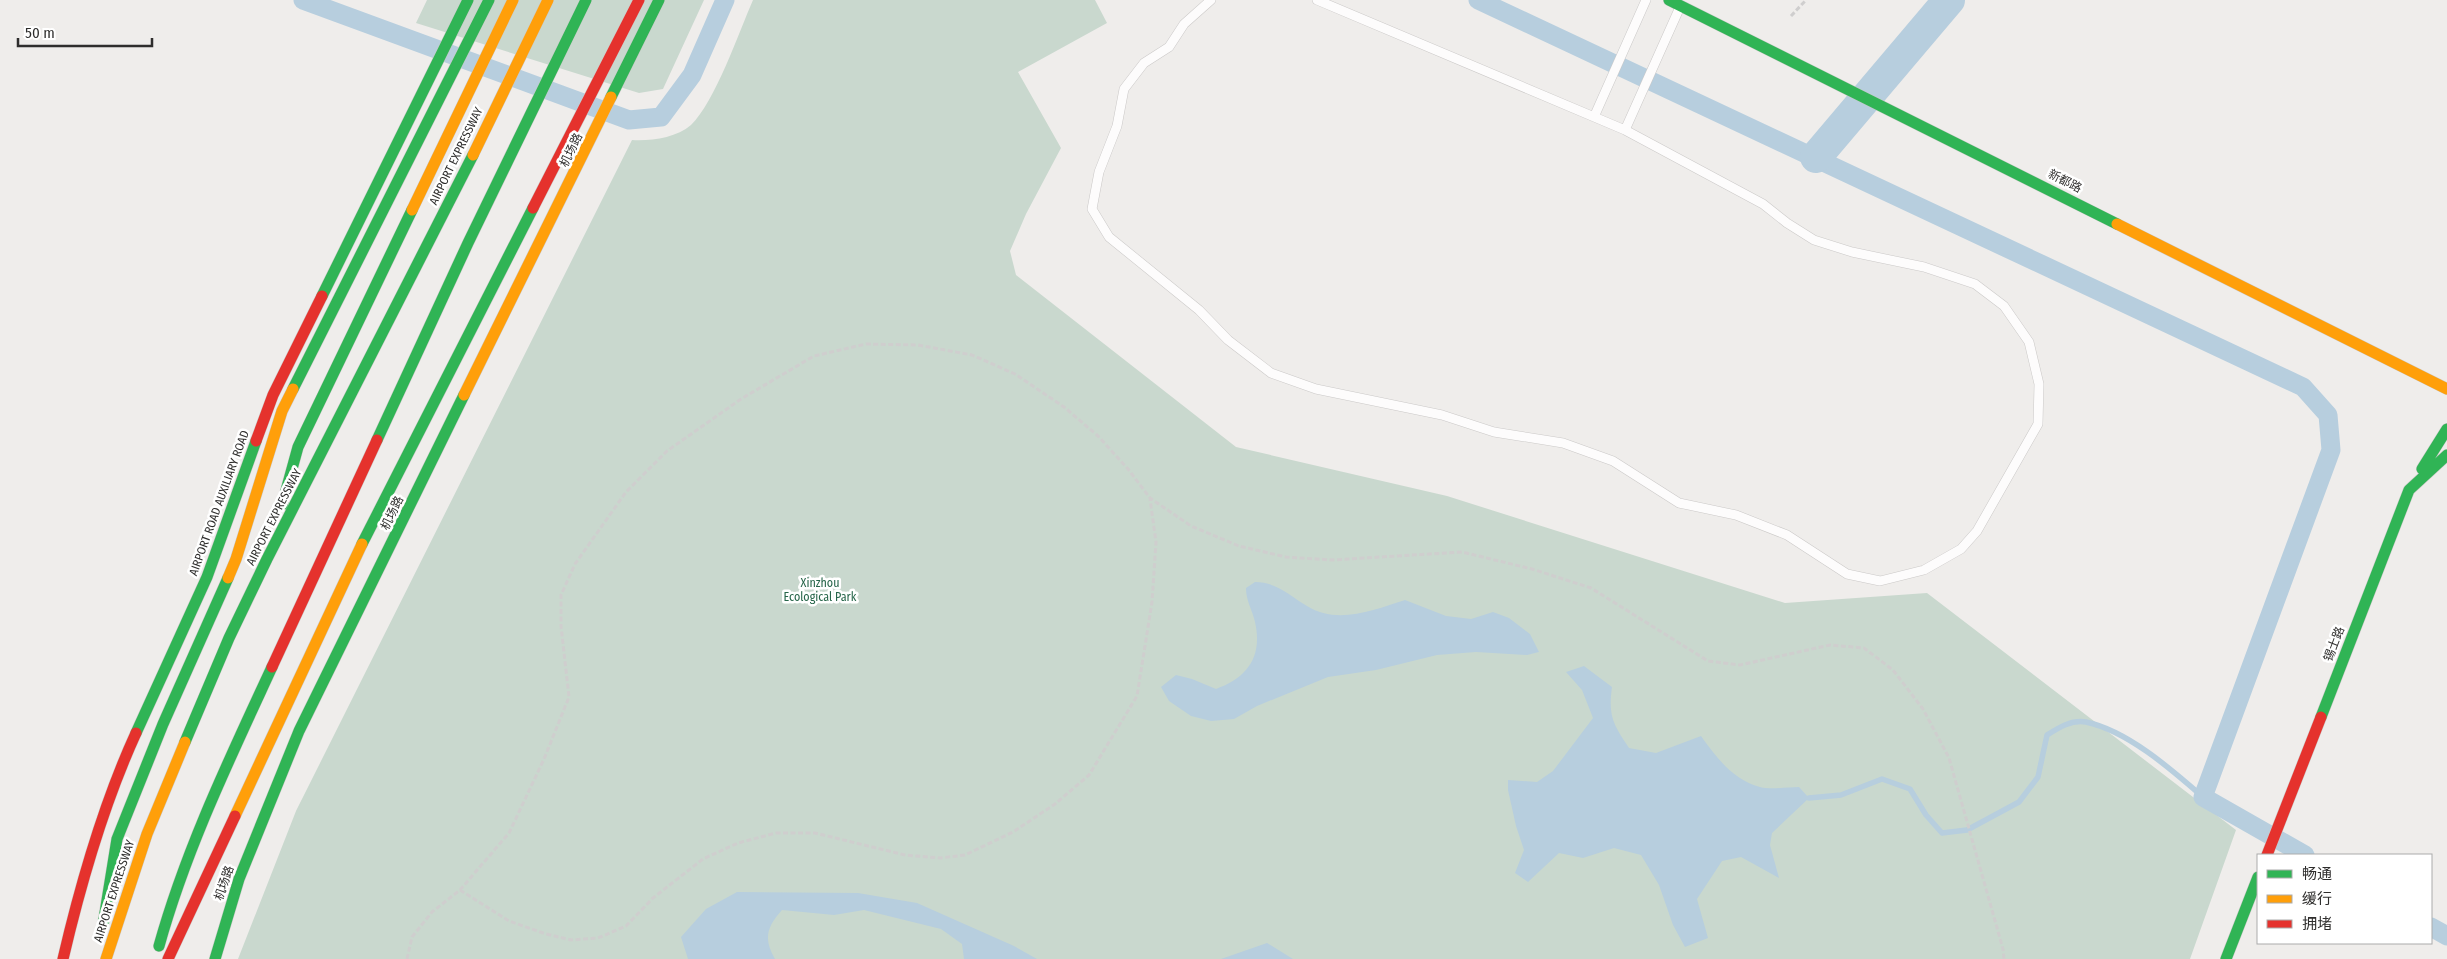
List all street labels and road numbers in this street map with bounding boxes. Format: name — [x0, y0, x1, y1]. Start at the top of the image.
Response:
street label: AIRPORT EXPRESSWAY — [426, 105, 486, 207]
street label: 机场路 — [557, 131, 585, 169]
street label: 新都路 — [2046, 167, 2084, 195]
street label: AIRPORT ROAD AUXILIARY ROAD — [186, 428, 252, 578]
street label: AIRPORT EXPRESSWAY — [244, 466, 304, 568]
street label: 机场路 — [378, 494, 406, 532]
street label: 锡士路 — [2321, 625, 2347, 663]
street label: AIRPORT EXPRESSWAY — [91, 838, 137, 944]
street label: 机场路 — [212, 864, 236, 902]

